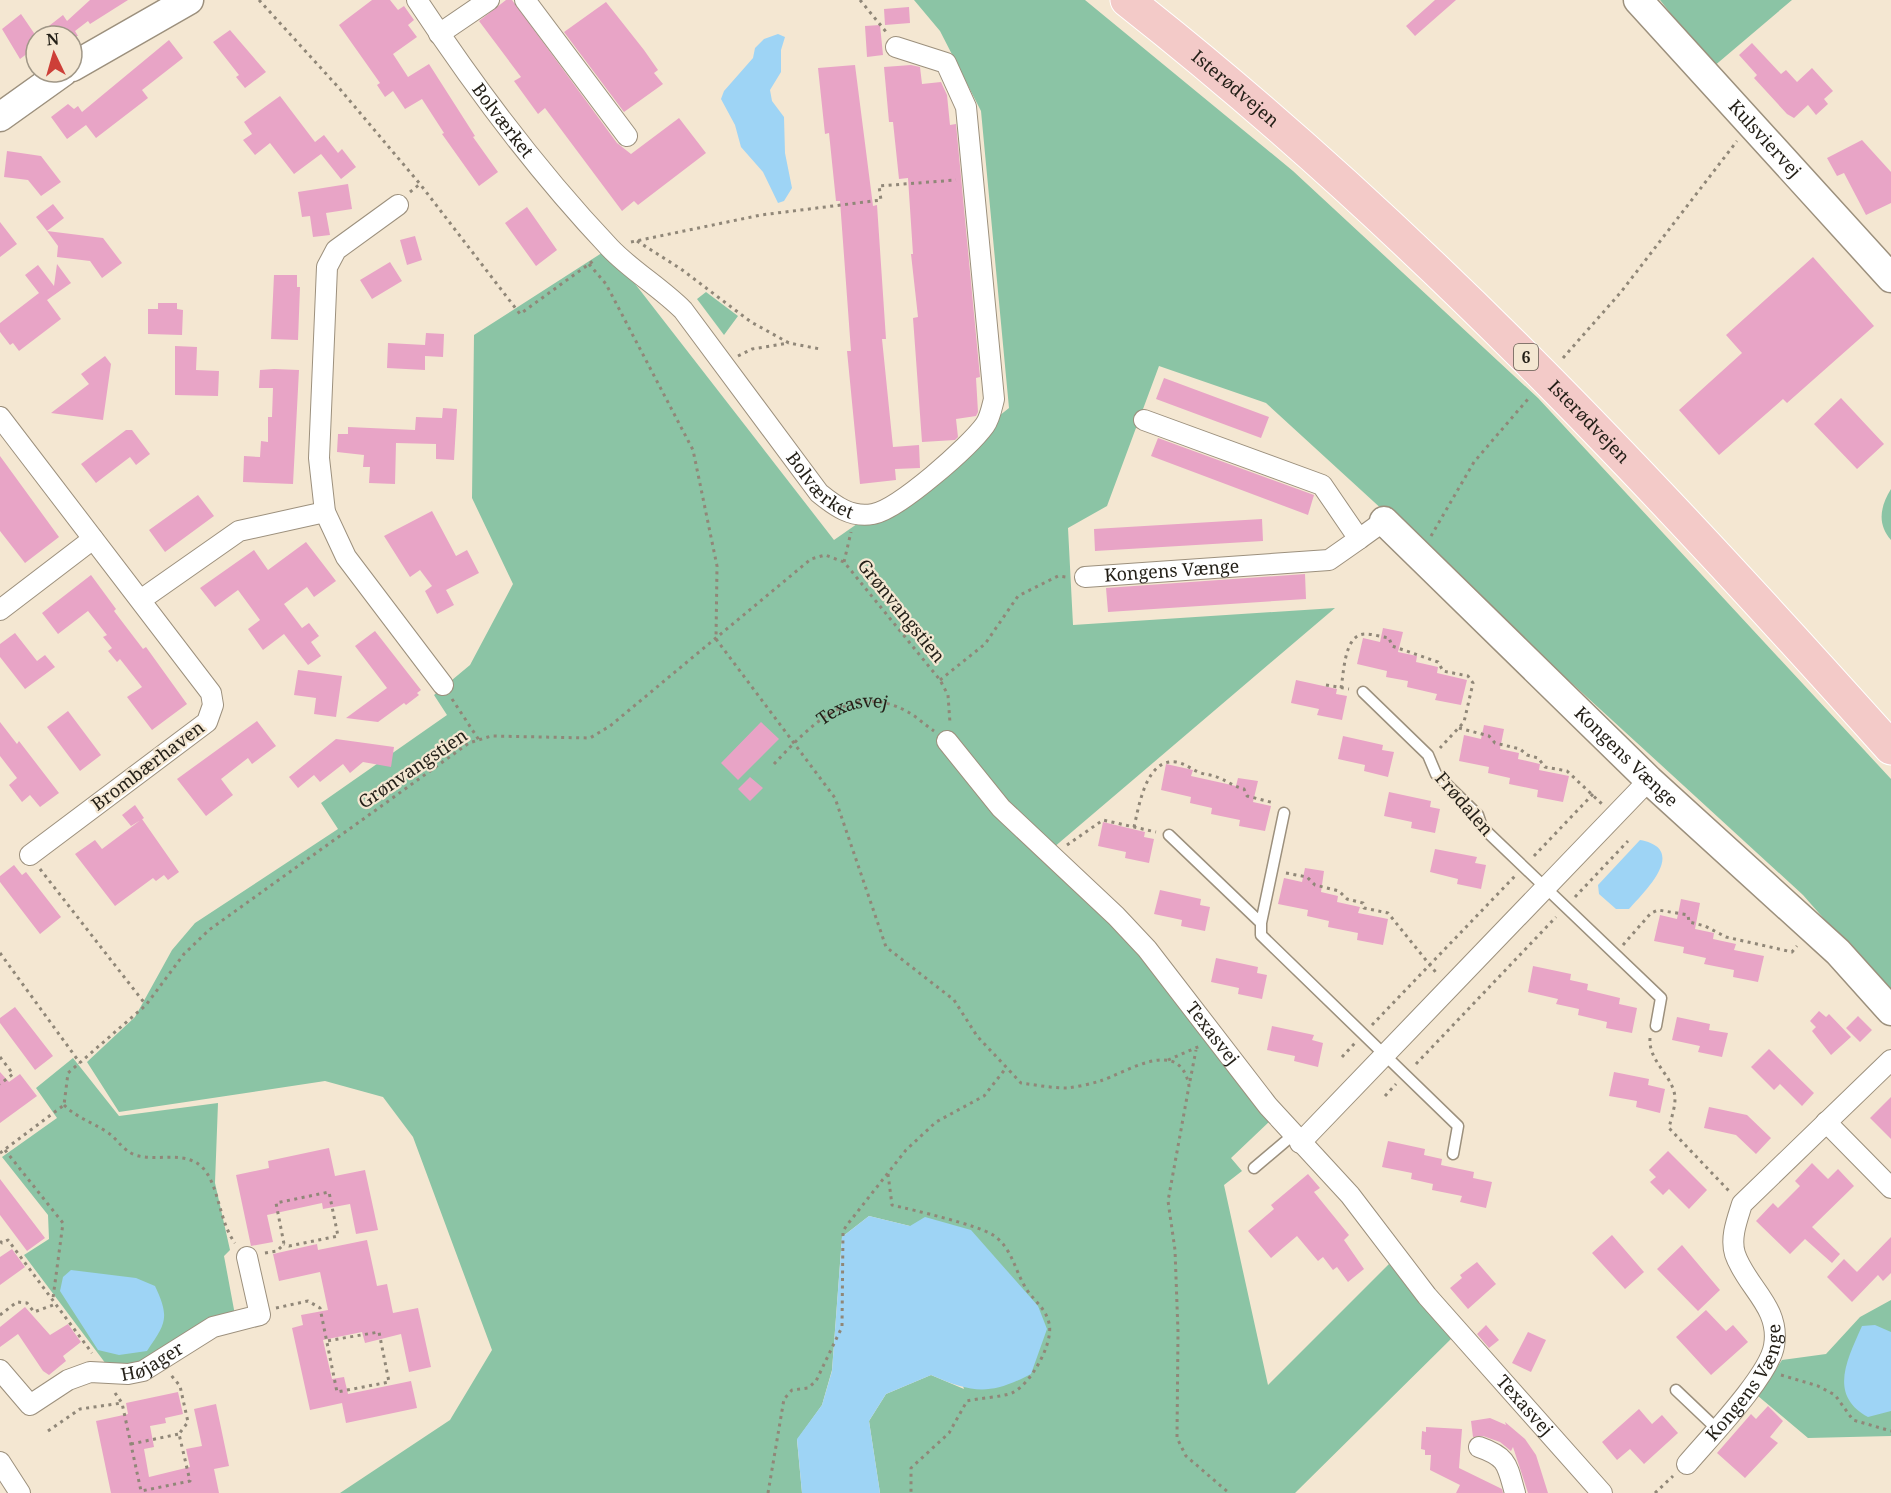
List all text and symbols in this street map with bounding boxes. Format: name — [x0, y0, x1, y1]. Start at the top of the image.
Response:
north arrow — [24, 24, 84, 84]
text: N — [45, 28, 60, 51]
street label: Isterødvejen — [1187, 44, 1285, 132]
street label: Bolværket — [467, 78, 540, 162]
street label: Kulsviervej — [1724, 94, 1807, 182]
road number: 6 — [1514, 344, 1538, 370]
street label: Isterødvejen — [1543, 374, 1636, 468]
street label: Bolværket — [781, 446, 857, 524]
street label: Kongens Vænge — [1103, 553, 1240, 587]
street label: Grønvangstien — [853, 554, 951, 667]
street label: Texasvej — [811, 688, 891, 730]
street label: Kongens Vænge — [1570, 701, 1684, 812]
street label: Brombærhaven — [86, 715, 209, 816]
street label: Grønvangstien — [353, 723, 472, 814]
street label: Frødalen — [1430, 766, 1499, 841]
street label: Texasvej — [1181, 996, 1245, 1070]
street label: Kongens Vænge — [1700, 1323, 1786, 1446]
street label: Højager — [119, 1335, 188, 1386]
street label: Texasvej — [1492, 1369, 1559, 1441]

